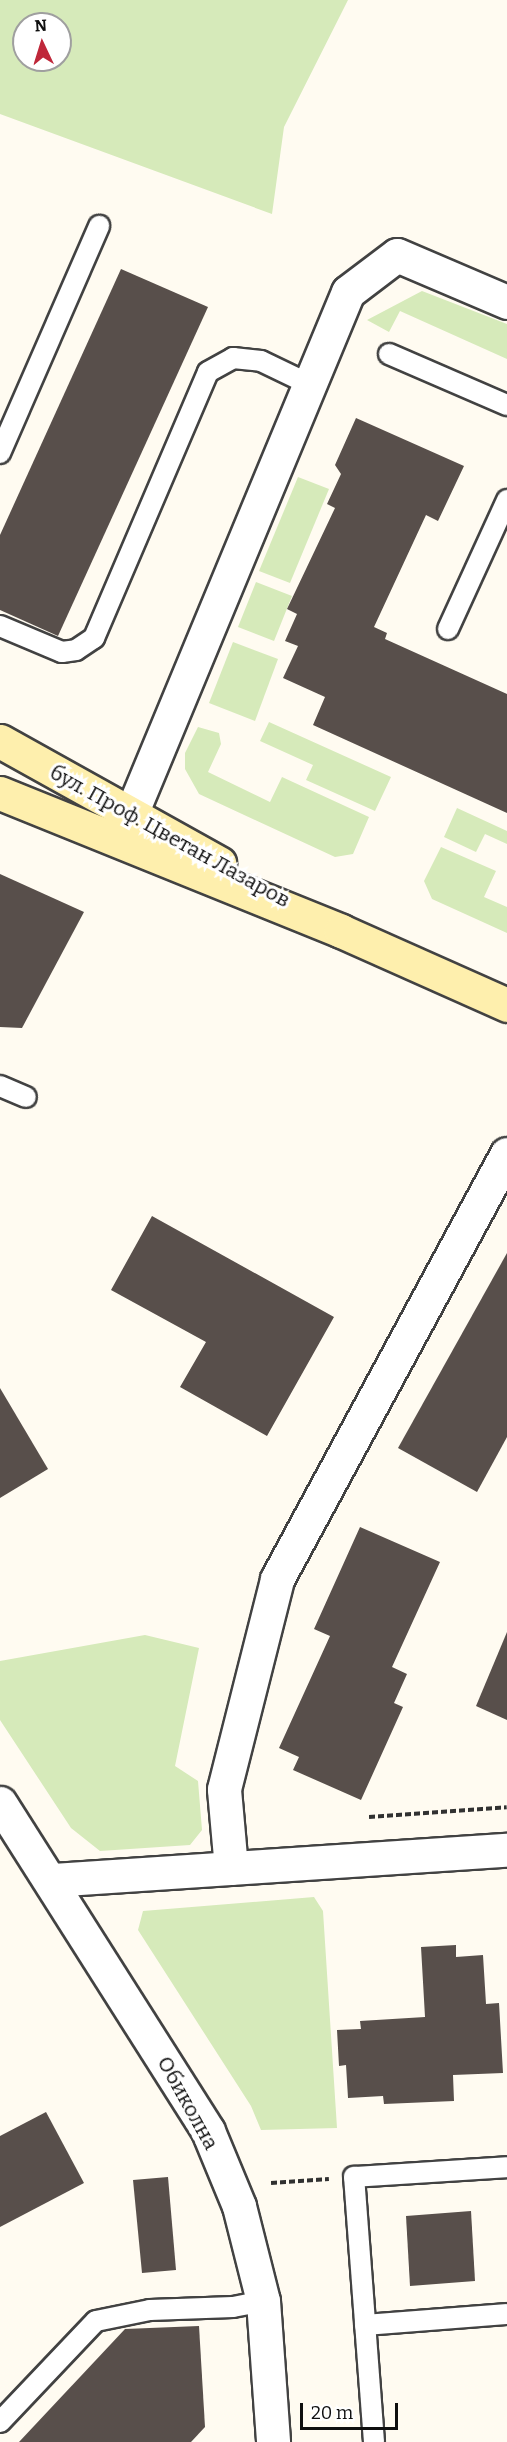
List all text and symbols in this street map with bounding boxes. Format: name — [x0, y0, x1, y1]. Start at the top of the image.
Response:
north arrow — [12, 12, 72, 72]
text: N — [34, 16, 48, 35]
street label: бул. Проф. Цветан Лазаров — [46, 759, 294, 913]
street label: Обиколна — [152, 2052, 224, 2154]
scale bar — [303, 2391, 400, 2429]
text: 20 m — [311, 2402, 353, 2424]

